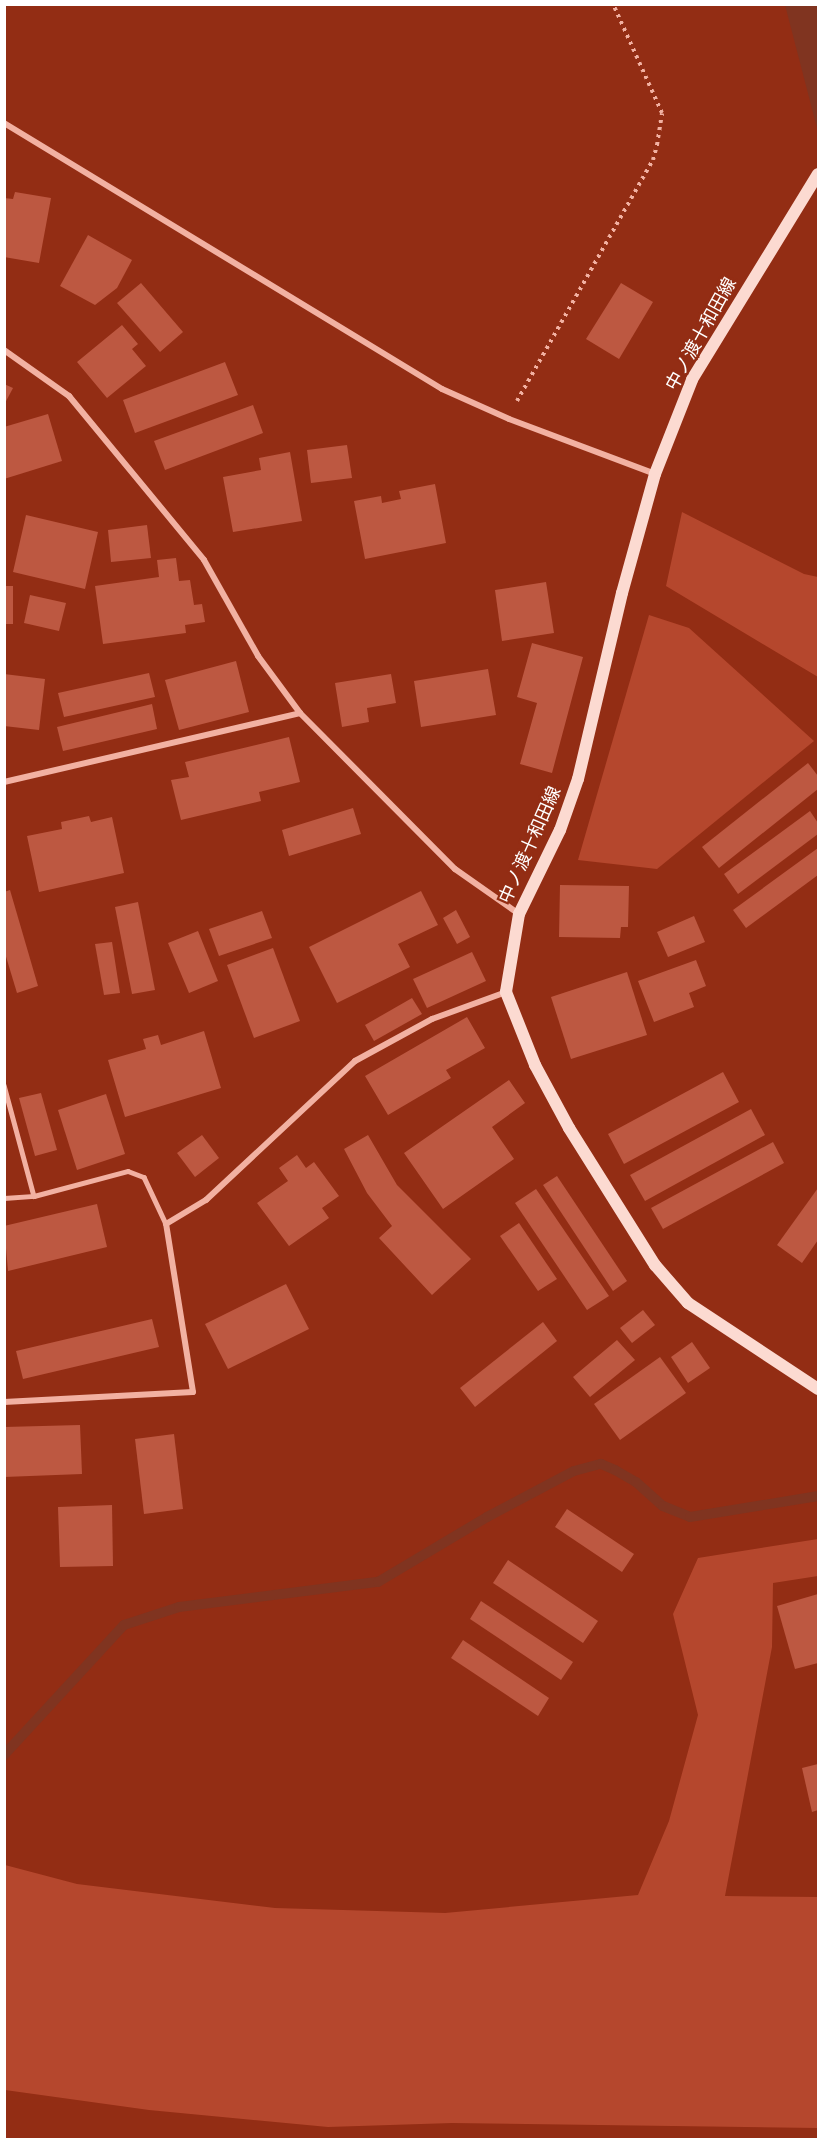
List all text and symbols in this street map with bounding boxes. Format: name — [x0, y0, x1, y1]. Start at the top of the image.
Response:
street label: 中ノ渡十和田線 — [661, 274, 741, 394]
street label: 中ノ渡十和田線 — [495, 783, 565, 907]

